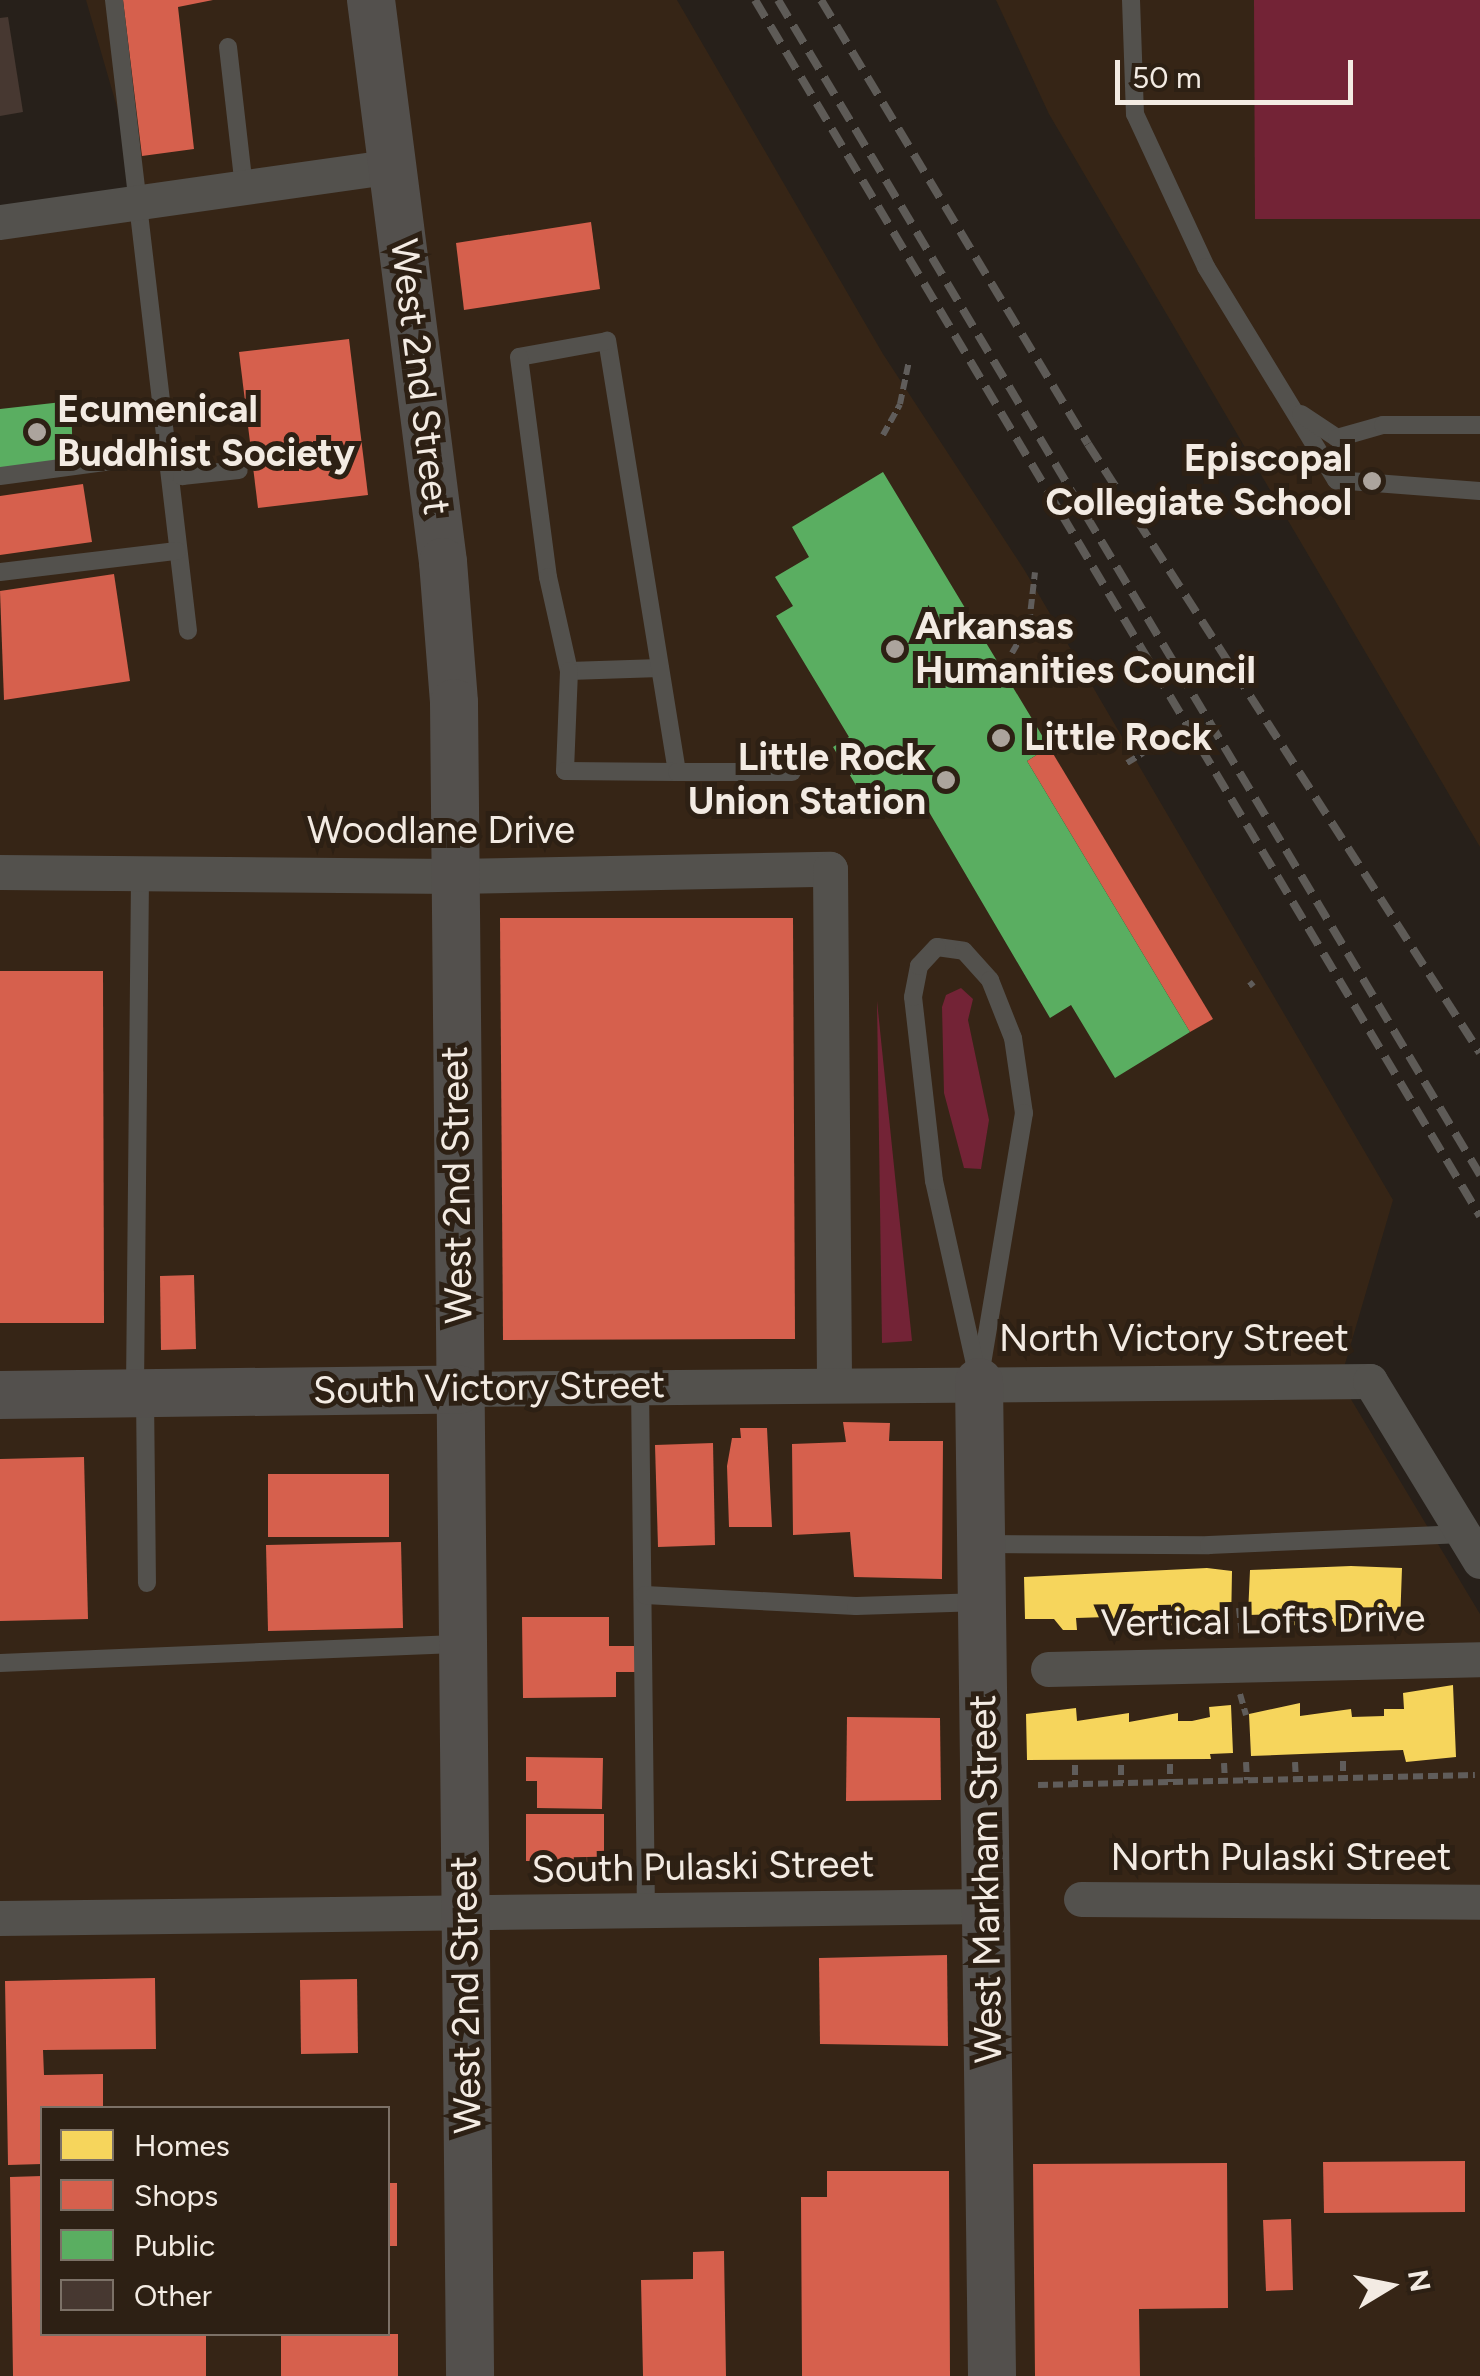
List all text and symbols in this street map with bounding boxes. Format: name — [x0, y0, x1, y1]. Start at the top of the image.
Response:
scale bar — [1120, 40, 1358, 102]
text: 50 m — [1132, 59, 1201, 96]
street label: West 2nd Street — [380, 236, 460, 518]
place label: Ecumenical Buddhist Society — [57, 387, 355, 476]
marker: Ecumenical Buddhist Society — [26, 421, 48, 443]
place label: Episcopal Collegiate School — [1046, 436, 1352, 526]
marker: Episcopal Collegiate School — [1361, 470, 1383, 492]
place label: Arkansas Humanities Council — [915, 604, 1256, 694]
marker: Arkansas Humanities Council — [884, 638, 906, 660]
place label: Little Rock — [1024, 715, 1212, 761]
marker: Little Rock — [988, 725, 1014, 751]
place label: Little Rock Union Station — [688, 735, 926, 824]
marker: Little Rock Union Station — [935, 769, 957, 791]
street label: Woodlane Drive — [307, 808, 575, 854]
street label: West 2nd Street — [432, 1046, 482, 1324]
street label: North Victory Street — [999, 1316, 1349, 1362]
street label: South Victory Street — [313, 1362, 665, 1414]
street label: Vertical Lofts Drive — [1100, 1595, 1426, 1647]
street label: West Markham Street — [960, 1694, 1012, 2064]
street label: North Pulaski Street — [1111, 1835, 1451, 1881]
street label: South Pulaski Street — [531, 1841, 875, 1893]
street label: West 2nd Street — [441, 1856, 491, 2134]
legend — [40, 2106, 390, 2336]
text: Homes — [134, 2127, 230, 2164]
text: Shops — [134, 2177, 218, 2214]
text: Public — [134, 2227, 215, 2264]
north arrow — [1340, 2236, 1440, 2336]
text: N — [1401, 2267, 1438, 2294]
text: Other — [134, 2277, 212, 2314]

